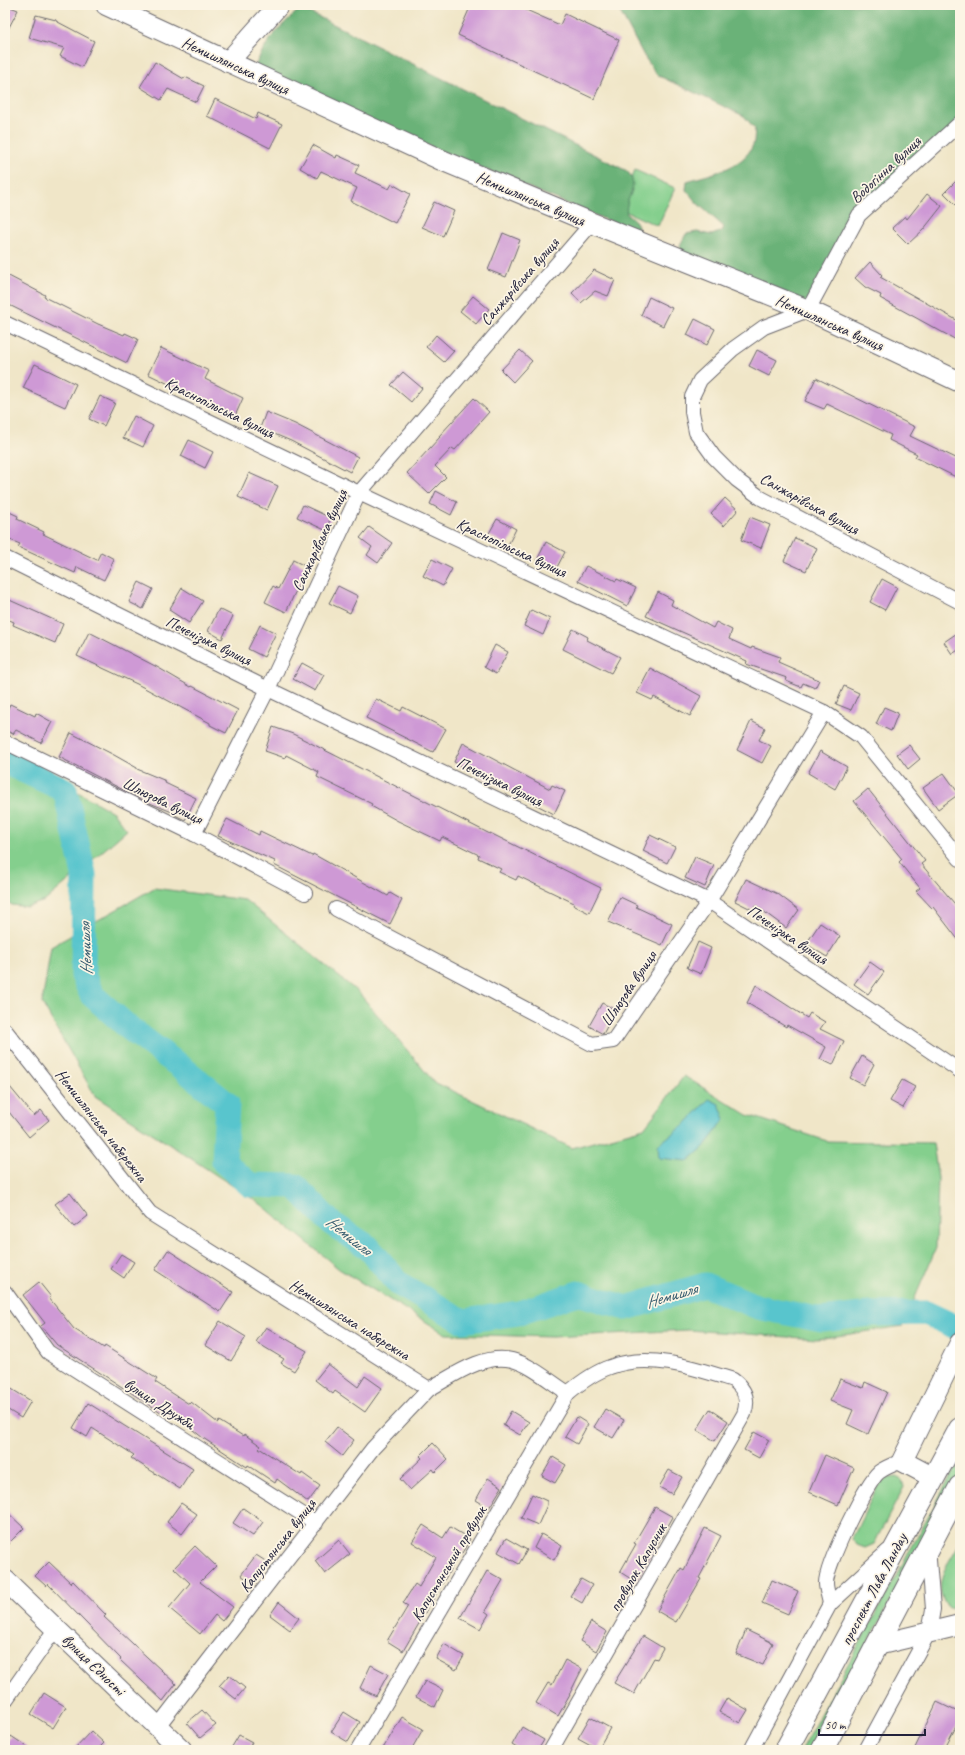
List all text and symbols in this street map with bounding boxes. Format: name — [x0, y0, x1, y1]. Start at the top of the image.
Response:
street label: Немишлянська вулиця — [179, 32, 294, 100]
street label: Водогінна вулиця — [846, 131, 926, 208]
street label: Немишлянська вулиця — [473, 167, 589, 231]
street label: Санжарівська вулиця — [476, 233, 564, 330]
street label: Немишлянська вулиця — [772, 290, 888, 356]
street label: Краснопільська вулиця — [162, 373, 279, 444]
street label: Санжарівська вулиця — [756, 468, 864, 540]
street label: Санжарівська вулиця — [288, 485, 353, 595]
street label: Краснопільська вулиця — [453, 514, 571, 583]
street label: Печенізька вулиця — [162, 612, 256, 671]
street label: Печенізька вулиця — [453, 753, 547, 812]
street label: Шлюзова вулиця — [119, 773, 207, 830]
street label: Печенізька вулиця — [743, 901, 833, 970]
water label: Немишля — [74, 919, 97, 975]
street label: Шлюзова вулиця — [596, 946, 662, 1030]
street label: Немишлянська набережна — [51, 1065, 153, 1187]
water label: Немишля — [322, 1211, 378, 1262]
street label: Немишлянська набережна — [286, 1275, 415, 1366]
water label: Немишля — [643, 1277, 702, 1313]
street label: вулиця Дружби — [120, 1374, 199, 1435]
street label: Капустянська вулиця — [235, 1494, 321, 1596]
street label: Капустянський провулок — [407, 1501, 492, 1625]
street label: провулок Капусник — [605, 1519, 672, 1615]
street label: проспект Льва Ландау — [836, 1529, 913, 1649]
street label: вулиця Єдності — [57, 1630, 131, 1701]
scale bar — [819, 1711, 925, 1737]
text: 50 m — [825, 1717, 847, 1733]

